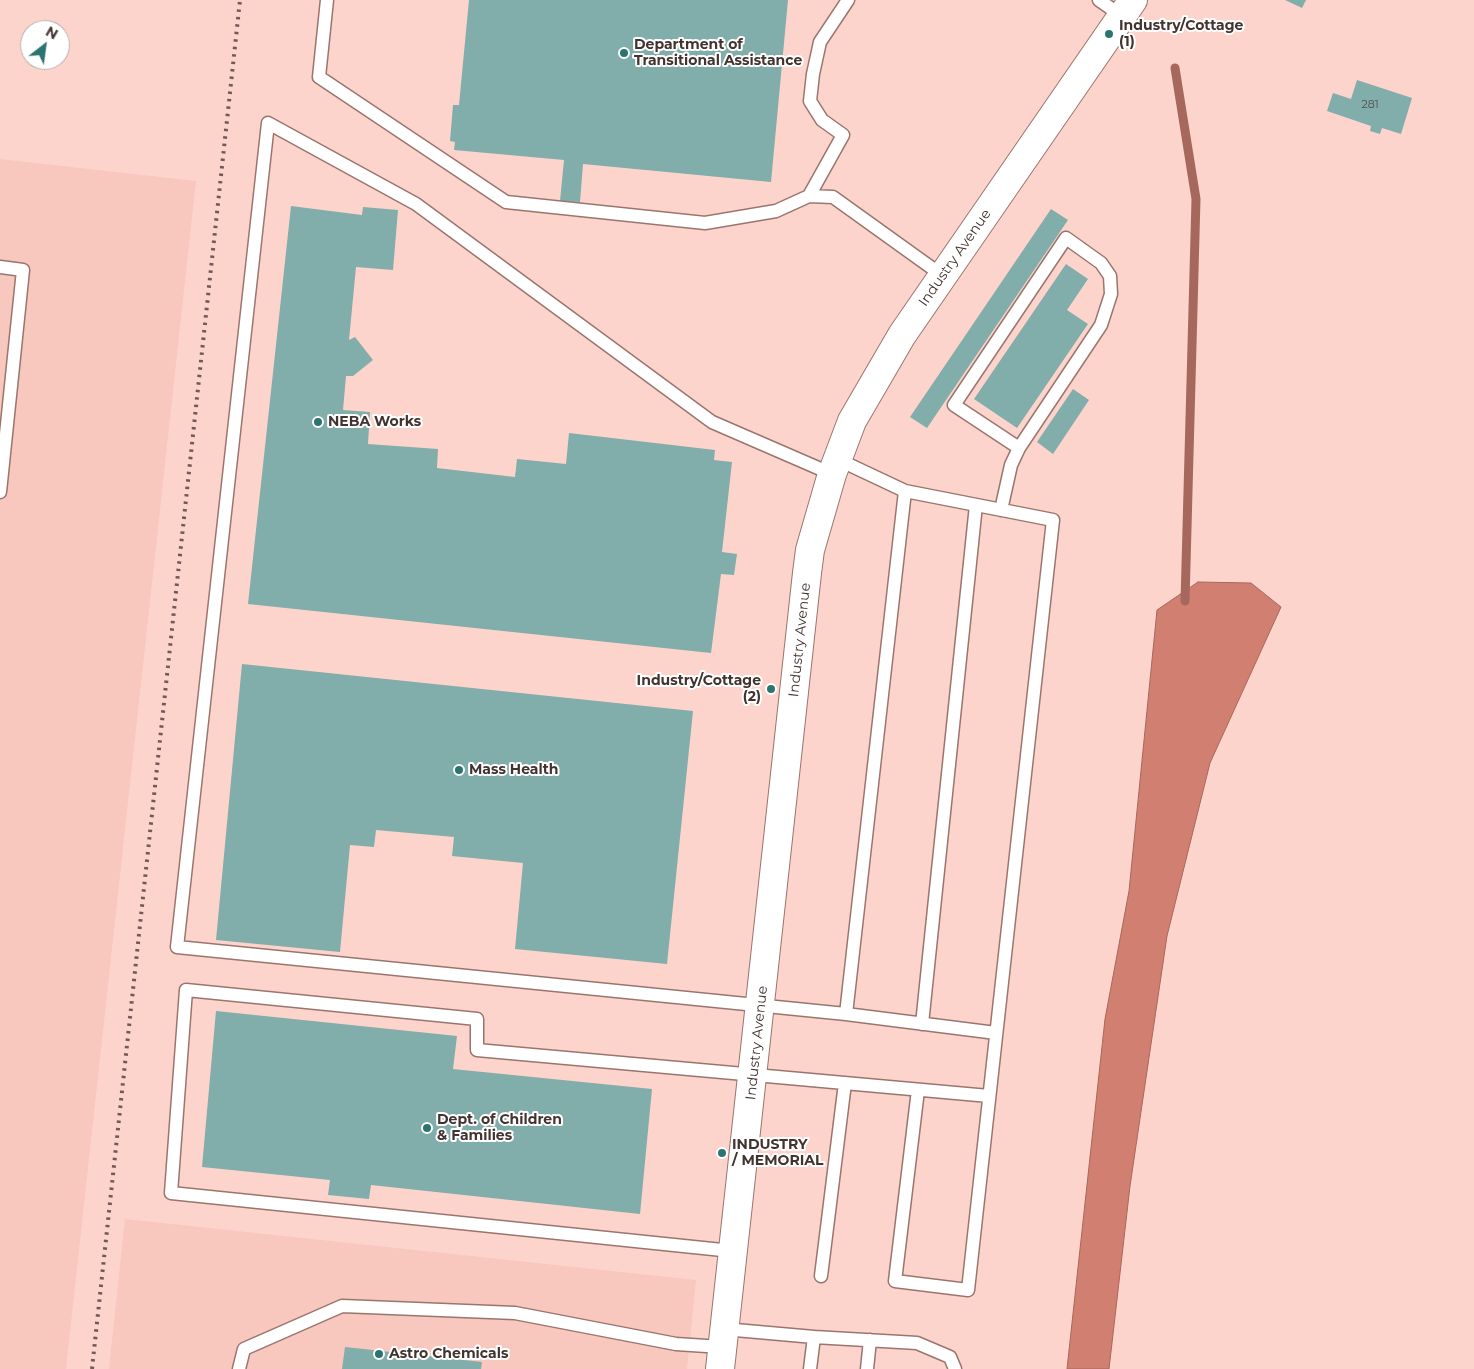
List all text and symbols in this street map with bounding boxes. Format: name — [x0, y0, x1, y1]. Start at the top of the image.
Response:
place label: Industry/Cottage (1) — [1119, 18, 1243, 50]
north arrow — [20, 20, 70, 70]
text: N — [43, 22, 61, 43]
marker: Industry/Cottage (1) — [1103, 28, 1115, 40]
place label: Department of Transitional Assistance — [634, 37, 802, 70]
marker: Department of Transitional Assistance — [618, 47, 630, 59]
house number: 281 — [1361, 98, 1379, 112]
street label: Industry Avenue — [915, 206, 995, 310]
place label: NEBA Works — [328, 414, 421, 430]
marker: NEBA Works — [312, 416, 324, 428]
street label: Industry Avenue — [786, 582, 814, 698]
place label: Industry/Cottage (2) — [637, 673, 761, 706]
marker: Industry/Cottage (2) — [765, 683, 777, 695]
place label: Mass Health — [469, 762, 558, 778]
marker: Mass Health — [453, 764, 465, 776]
street label: Industry Avenue — [743, 985, 771, 1101]
place label: Dept. of Children & Families — [437, 1112, 562, 1144]
marker: Dept. of Children & Families — [421, 1122, 433, 1134]
place label: INDUSTRY / MEMORIAL — [732, 1137, 823, 1170]
marker: INDUSTRY / MEMORIAL — [716, 1147, 728, 1159]
place label: Astro Chemicals — [389, 1346, 508, 1362]
marker: Astro Chemicals — [373, 1348, 385, 1360]

